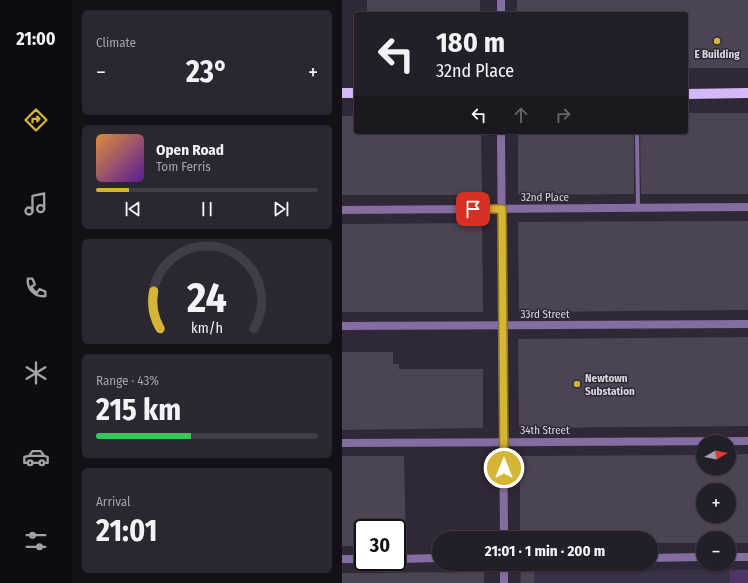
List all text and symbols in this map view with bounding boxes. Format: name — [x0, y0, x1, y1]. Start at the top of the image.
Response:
text: 180 m — [436, 26, 505, 59]
text: 21:00 — [16, 28, 56, 50]
icon: left — [370, 28, 422, 80]
text: Climate — [96, 35, 136, 50]
marker: E Building — [712, 36, 722, 46]
place label: E Building — [694, 48, 740, 61]
text: 23° — [186, 54, 228, 90]
text: − — [96, 59, 106, 86]
text: + — [308, 59, 318, 86]
text: 32nd Place — [436, 60, 514, 82]
icon: left — [468, 104, 490, 126]
icon: ahead — [510, 104, 532, 126]
icon: right — [552, 104, 574, 126]
icon: directions — [22, 106, 50, 134]
text: Open Road — [156, 141, 224, 159]
text: Tom Ferris — [156, 159, 211, 174]
icon: music — [22, 190, 50, 218]
street label: 32nd Place — [521, 191, 569, 204]
pin — [456, 192, 490, 226]
icon: previous — [122, 198, 144, 220]
icon: pause — [196, 198, 218, 220]
icon: next — [270, 198, 292, 220]
icon: arrive — [462, 198, 484, 220]
text: 24 — [186, 273, 227, 323]
icon: phone — [22, 274, 50, 302]
street label: 33rd Street — [521, 308, 570, 321]
text: km/h — [191, 320, 223, 337]
icon: climate — [22, 359, 50, 387]
place label: Newtown Substation — [585, 372, 635, 398]
text: Range · 43% — [96, 373, 159, 388]
marker: Newtown Substation — [572, 379, 582, 389]
text: 215 km — [96, 392, 181, 428]
street label: 34th Street — [520, 424, 570, 437]
north arrow — [696, 435, 736, 475]
map controls — [696, 435, 736, 571]
icon: car — [22, 443, 50, 471]
position arrow — [483, 447, 525, 489]
button: + — [696, 483, 736, 523]
text: Arrival — [96, 494, 130, 509]
text: 21:01 — [96, 513, 157, 549]
speed limit sign: 30 — [354, 519, 406, 571]
icon: filters — [22, 527, 50, 555]
button: − — [696, 531, 736, 571]
text: 21:01 · 1 min · 200 m — [485, 542, 605, 560]

